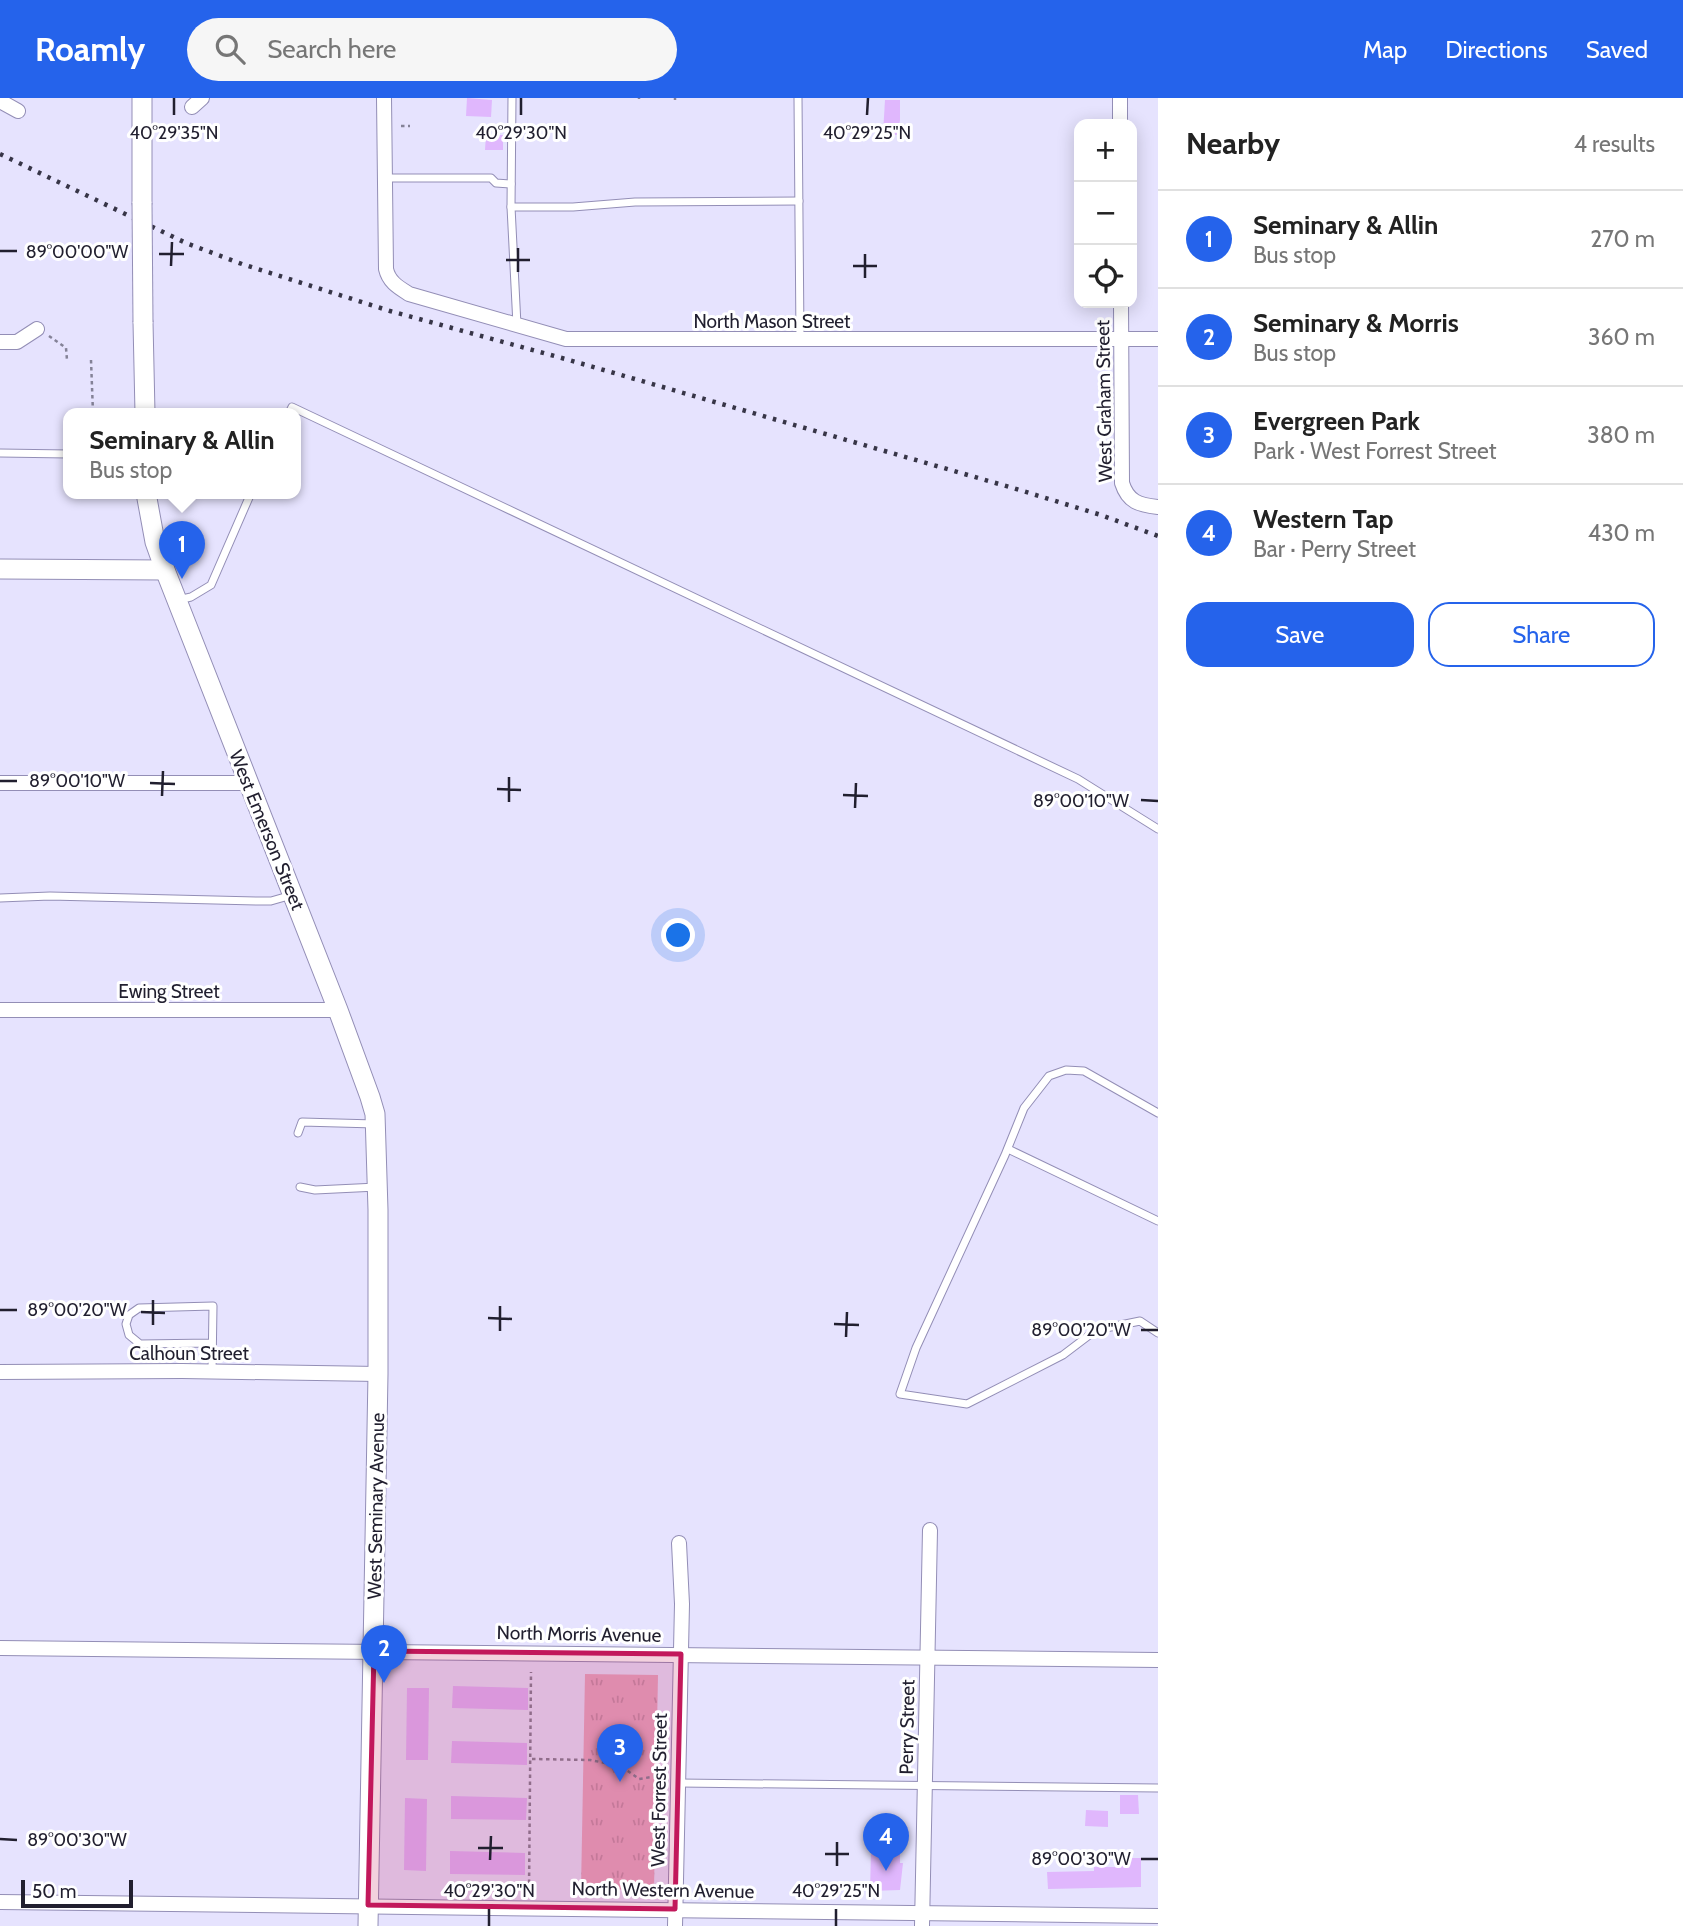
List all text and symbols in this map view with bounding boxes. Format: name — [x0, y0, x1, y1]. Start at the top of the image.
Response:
search box — [187, 18, 677, 81]
text: Roamly — [35, 29, 145, 69]
icon: search — [211, 30, 249, 68]
text: Search here — [267, 33, 396, 65]
text: Map — [1363, 35, 1407, 64]
text: Directions — [1445, 35, 1548, 64]
text: Saved — [1586, 35, 1648, 64]
map controls — [1074, 119, 1137, 308]
button: + — [1074, 119, 1137, 182]
text: 40°29'35"N — [130, 122, 218, 144]
text: 40°29'30"N — [475, 122, 567, 144]
text: 40°29'25"N — [823, 122, 911, 144]
text: Nearby — [1186, 125, 1280, 162]
text: 4 results — [1574, 130, 1655, 158]
button: − — [1074, 182, 1137, 245]
text: Seminary & Allin — [1253, 209, 1438, 241]
text: 1 — [1205, 225, 1213, 253]
text: 270 m — [1590, 225, 1655, 253]
text: 89°00'00"W — [26, 241, 128, 263]
text: Bus stop — [1253, 241, 1336, 269]
button: locate — [1074, 245, 1137, 308]
text: Seminary & Morris — [1253, 307, 1459, 339]
street label: North Mason Street — [693, 310, 851, 333]
street label: West Graham Street — [1091, 319, 1117, 482]
text: 2 — [1203, 323, 1215, 351]
text: 360 m — [1588, 323, 1655, 351]
text: Bus stop — [1253, 339, 1336, 367]
text: Evergreen Park — [1253, 405, 1420, 437]
popup — [63, 408, 301, 499]
text: 3 — [1203, 421, 1215, 449]
text: 380 m — [1587, 421, 1655, 449]
text: Seminary & Allin — [89, 424, 275, 456]
text: Park · West Forrest Street — [1253, 437, 1497, 465]
text: Bus stop — [89, 456, 172, 484]
text: Western Tap — [1253, 503, 1393, 535]
text: 4 — [1202, 519, 1216, 547]
text: 430 m — [1588, 519, 1655, 547]
pin: 1 — [159, 521, 205, 579]
text: Bar · Perry Street — [1253, 535, 1416, 563]
button: Save — [1186, 602, 1414, 667]
button: Share — [1428, 602, 1655, 667]
street label: West Emerson Street — [224, 747, 310, 914]
text: 89°00'10"W — [29, 770, 125, 792]
text: 89°00'10"W — [1033, 790, 1129, 812]
your location — [661, 918, 695, 952]
street label: Ewing Street — [118, 980, 220, 1003]
text: 89°00'20"W — [27, 1299, 127, 1321]
text: 89°00'20"W — [1031, 1319, 1131, 1341]
street label: Calhoun Street — [129, 1342, 249, 1365]
street label: West Seminary Avenue — [363, 1412, 389, 1600]
street label: North Morris Avenue — [496, 1621, 662, 1647]
pin: 2 — [361, 1625, 407, 1683]
street label: Perry Street — [895, 1679, 919, 1775]
street label: West Forrest Street — [646, 1712, 672, 1867]
pin: 3 — [597, 1724, 643, 1782]
pin: 4 — [863, 1813, 909, 1871]
text: 89°00'30"W — [27, 1829, 127, 1851]
text: 89°00'30"W — [1031, 1848, 1131, 1870]
scale bar — [21, 1877, 133, 1909]
street label: North Western Avenue — [572, 1877, 755, 1903]
text: 50 m — [32, 1880, 76, 1903]
text: 40°29'30"N — [443, 1880, 535, 1902]
text: 40°29'25"N — [792, 1880, 880, 1902]

